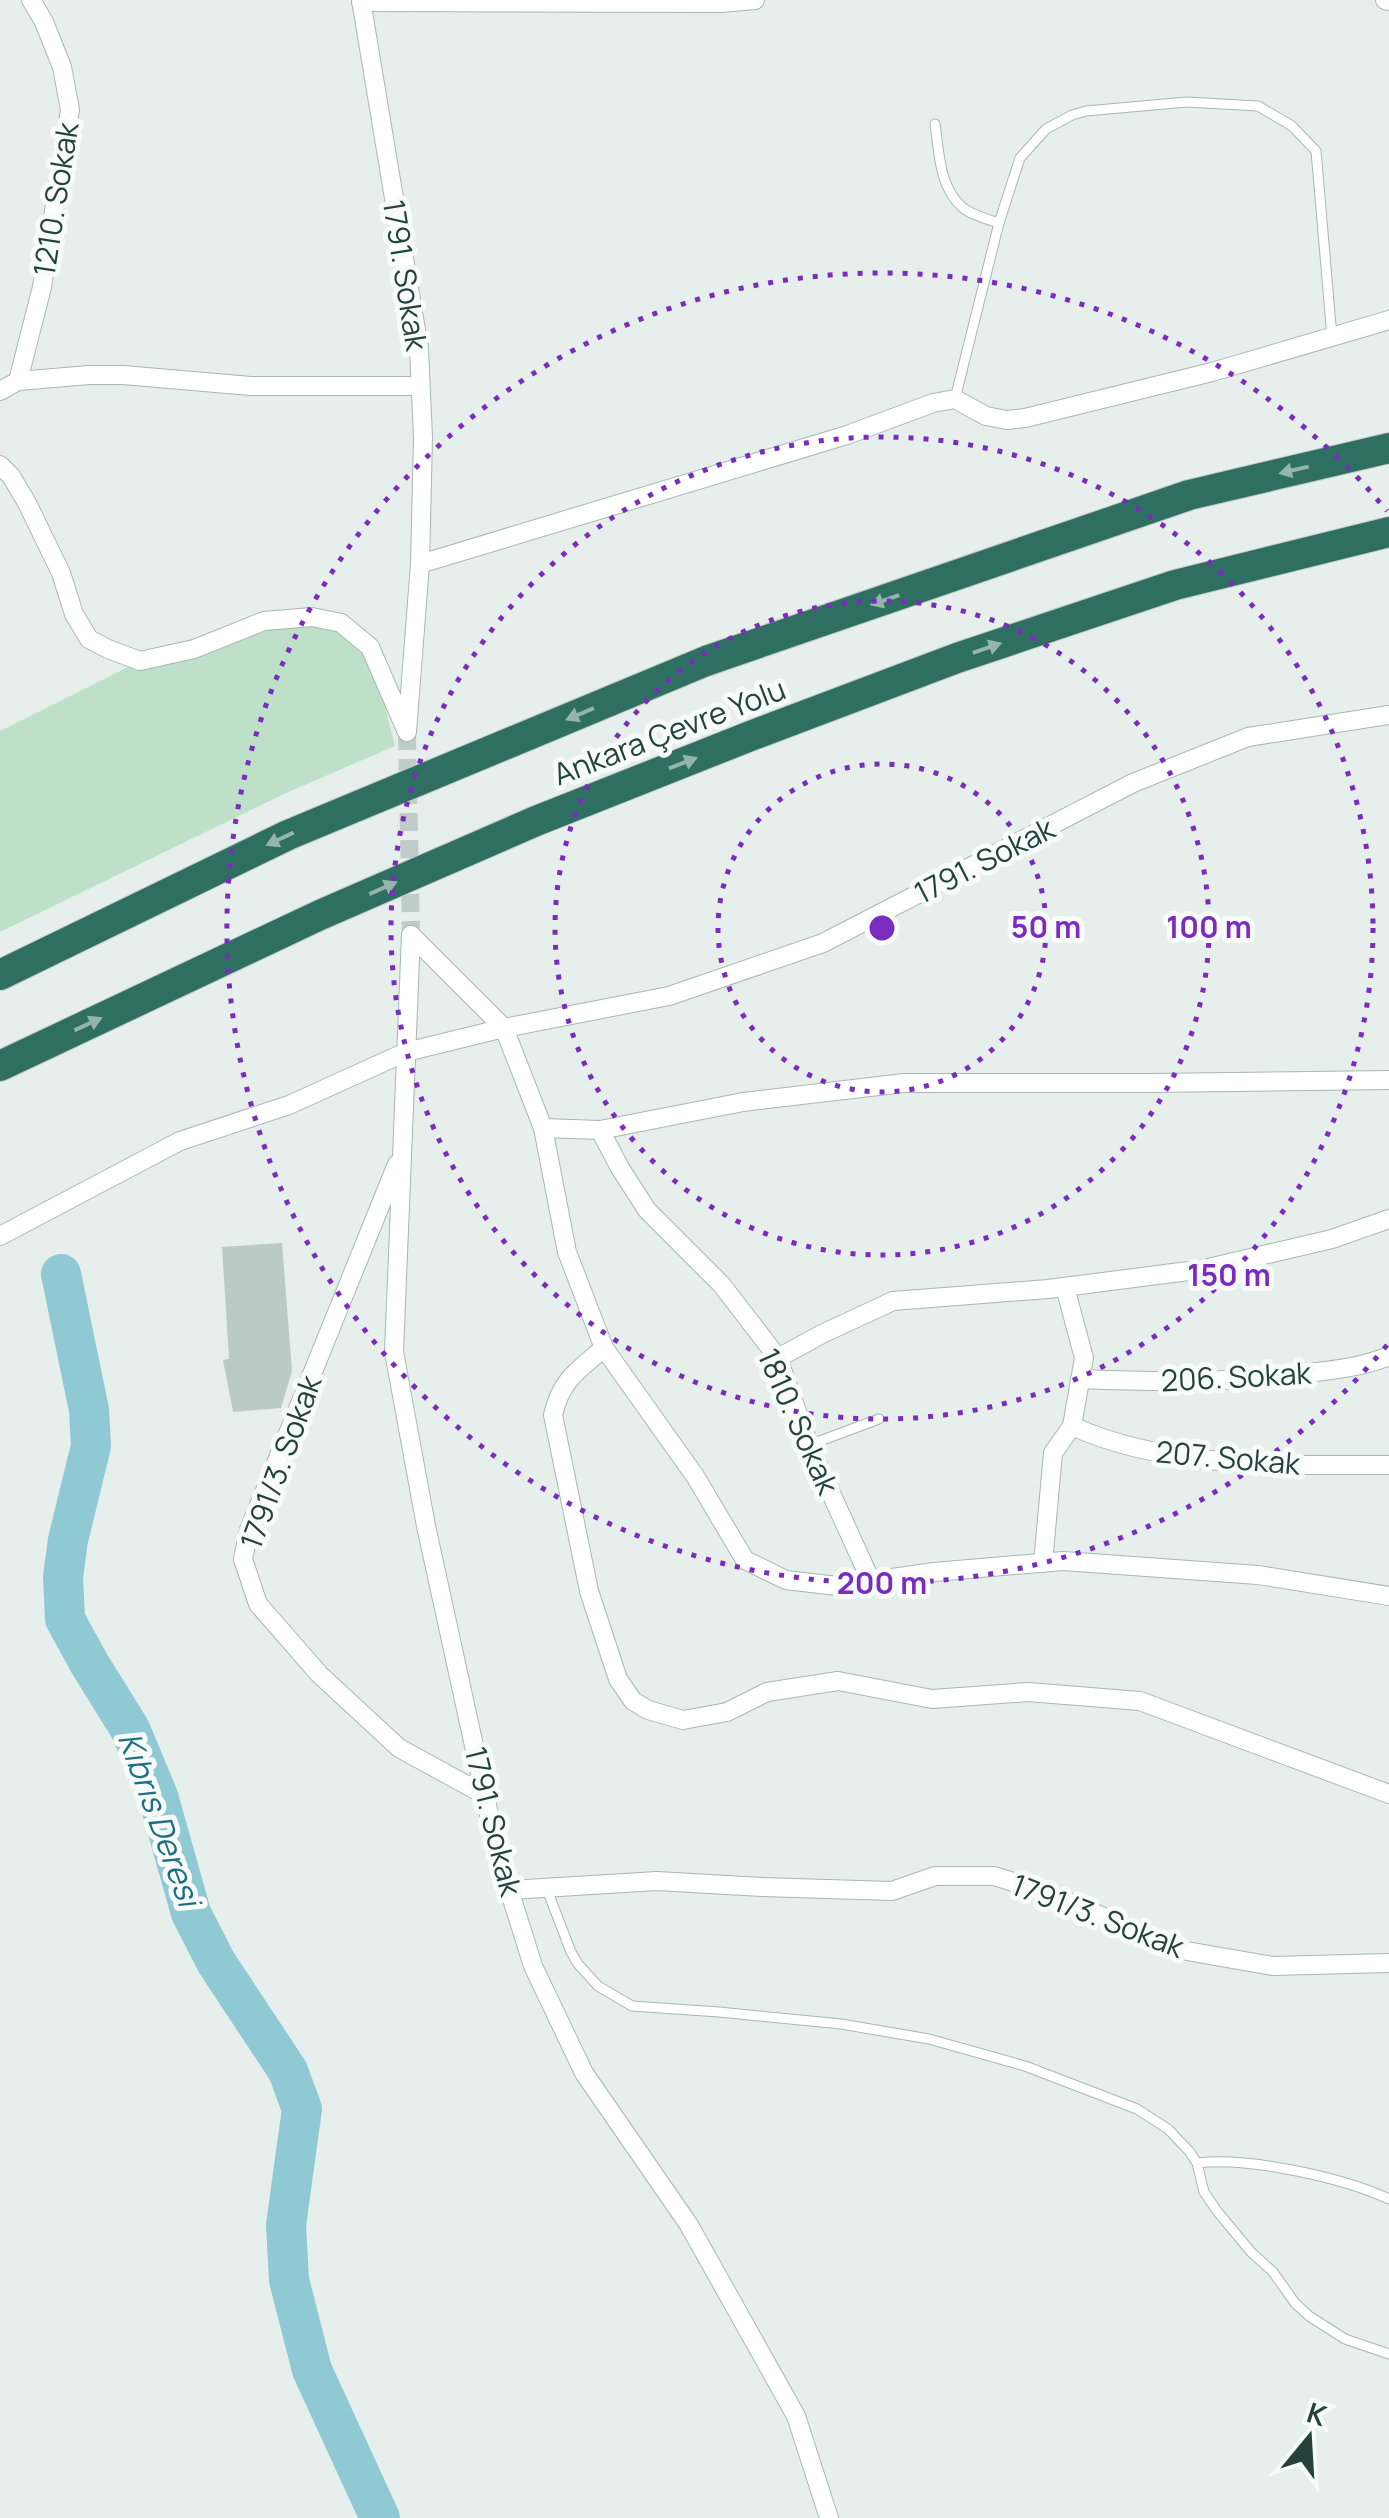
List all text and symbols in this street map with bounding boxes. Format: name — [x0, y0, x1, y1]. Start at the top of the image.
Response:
street label: 1210. Sokak — [23, 118, 88, 279]
street label: 1791. Sokak — [374, 197, 438, 354]
one-way arrow — [1278, 463, 1309, 478]
one-way arrow — [869, 593, 899, 608]
one-way arrow — [973, 640, 1003, 655]
street label: Ankara Çevre Yolu — [547, 668, 791, 794]
one-way arrow — [565, 706, 595, 722]
one-way arrow — [668, 754, 698, 770]
street label: 1791. Sokak — [907, 807, 1062, 913]
one-way arrow — [266, 831, 295, 848]
one-way arrow — [368, 880, 398, 896]
text: 50 m — [1011, 906, 1081, 947]
text: 100 m — [1166, 906, 1252, 947]
centre of rings — [864, 910, 900, 946]
one-way arrow — [74, 1015, 103, 1032]
text: 150 m — [1187, 1254, 1271, 1295]
street label: 1810. Sokak — [749, 1342, 850, 1501]
street label: 206. Sokak — [1160, 1352, 1313, 1400]
street label: 1791/3. Sokak — [230, 1369, 331, 1554]
street label: 207. Sokak — [1154, 1430, 1303, 1484]
text: 200 m — [837, 1562, 927, 1603]
water label: Kıbrıs Deresi — [108, 1726, 213, 1915]
street label: 1791. Sokak — [456, 1742, 533, 1901]
street label: 1791/3. Sokak — [1006, 1863, 1191, 1967]
north arrow — [1259, 2388, 1359, 2488]
text: K — [1303, 2392, 1332, 2434]

